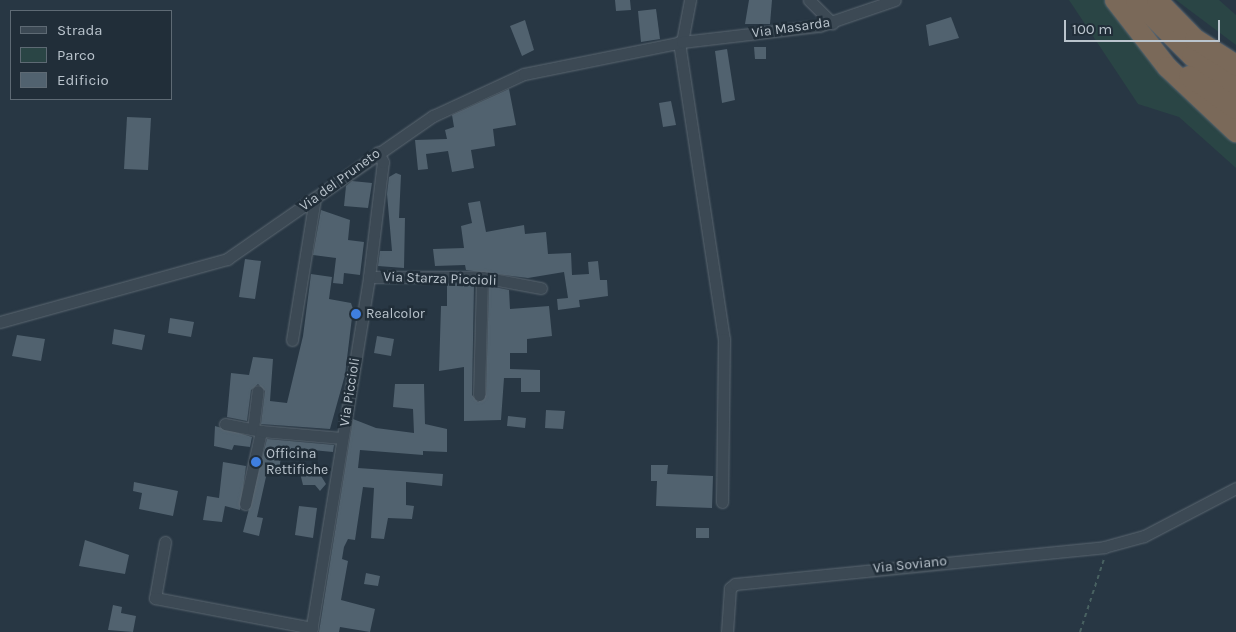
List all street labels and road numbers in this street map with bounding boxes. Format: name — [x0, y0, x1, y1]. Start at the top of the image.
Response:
street label: Via Masarda — [751, 14, 831, 42]
street label: Via del Pruneto — [296, 145, 384, 215]
street label: Via Starza Piccioli — [383, 269, 497, 289]
street label: Via Piccioli — [336, 356, 364, 428]
street label: Via Soviano — [872, 553, 948, 577]

